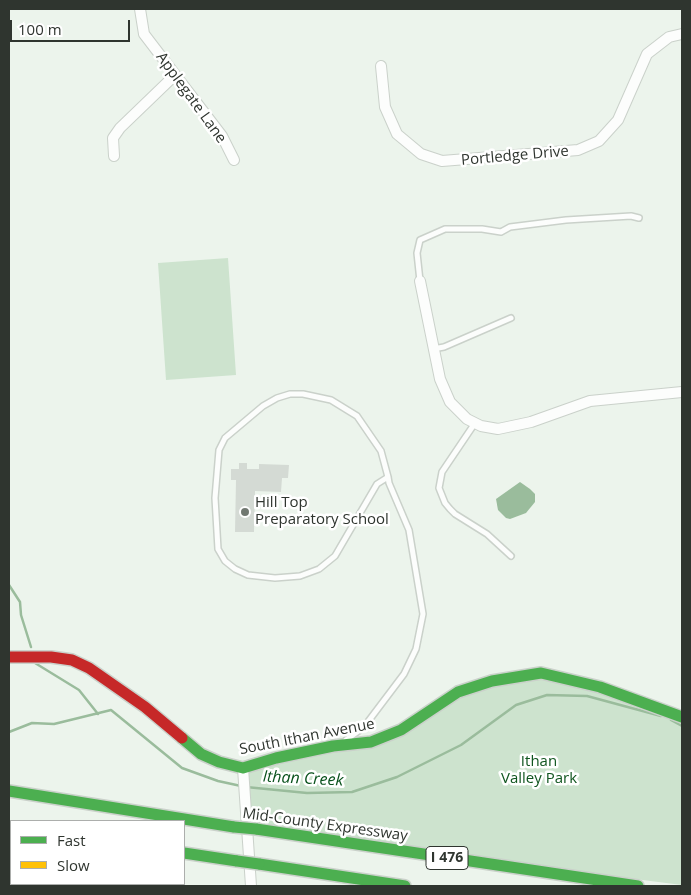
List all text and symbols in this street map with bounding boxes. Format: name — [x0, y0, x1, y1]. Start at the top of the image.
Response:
scale bar — [12, 10, 132, 42]
text: 100 m — [18, 19, 62, 39]
street label: Applegate Lane — [152, 49, 230, 147]
street label: Portledge Drive — [460, 142, 570, 170]
place label: Hill Top Preparatory School — [255, 494, 389, 529]
marker: Hill Top Preparatory School — [239, 506, 251, 518]
street label: South Ithan Avenue — [238, 715, 376, 759]
park label: Ithan Valley Park — [501, 753, 577, 788]
water label: Ithan Creek — [262, 767, 344, 791]
street label: Mid-County Expressway — [241, 804, 409, 846]
legend — [10, 820, 185, 885]
text: Fast — [57, 830, 86, 850]
road number: I 476 — [426, 846, 468, 870]
text: Slow — [57, 855, 90, 875]

